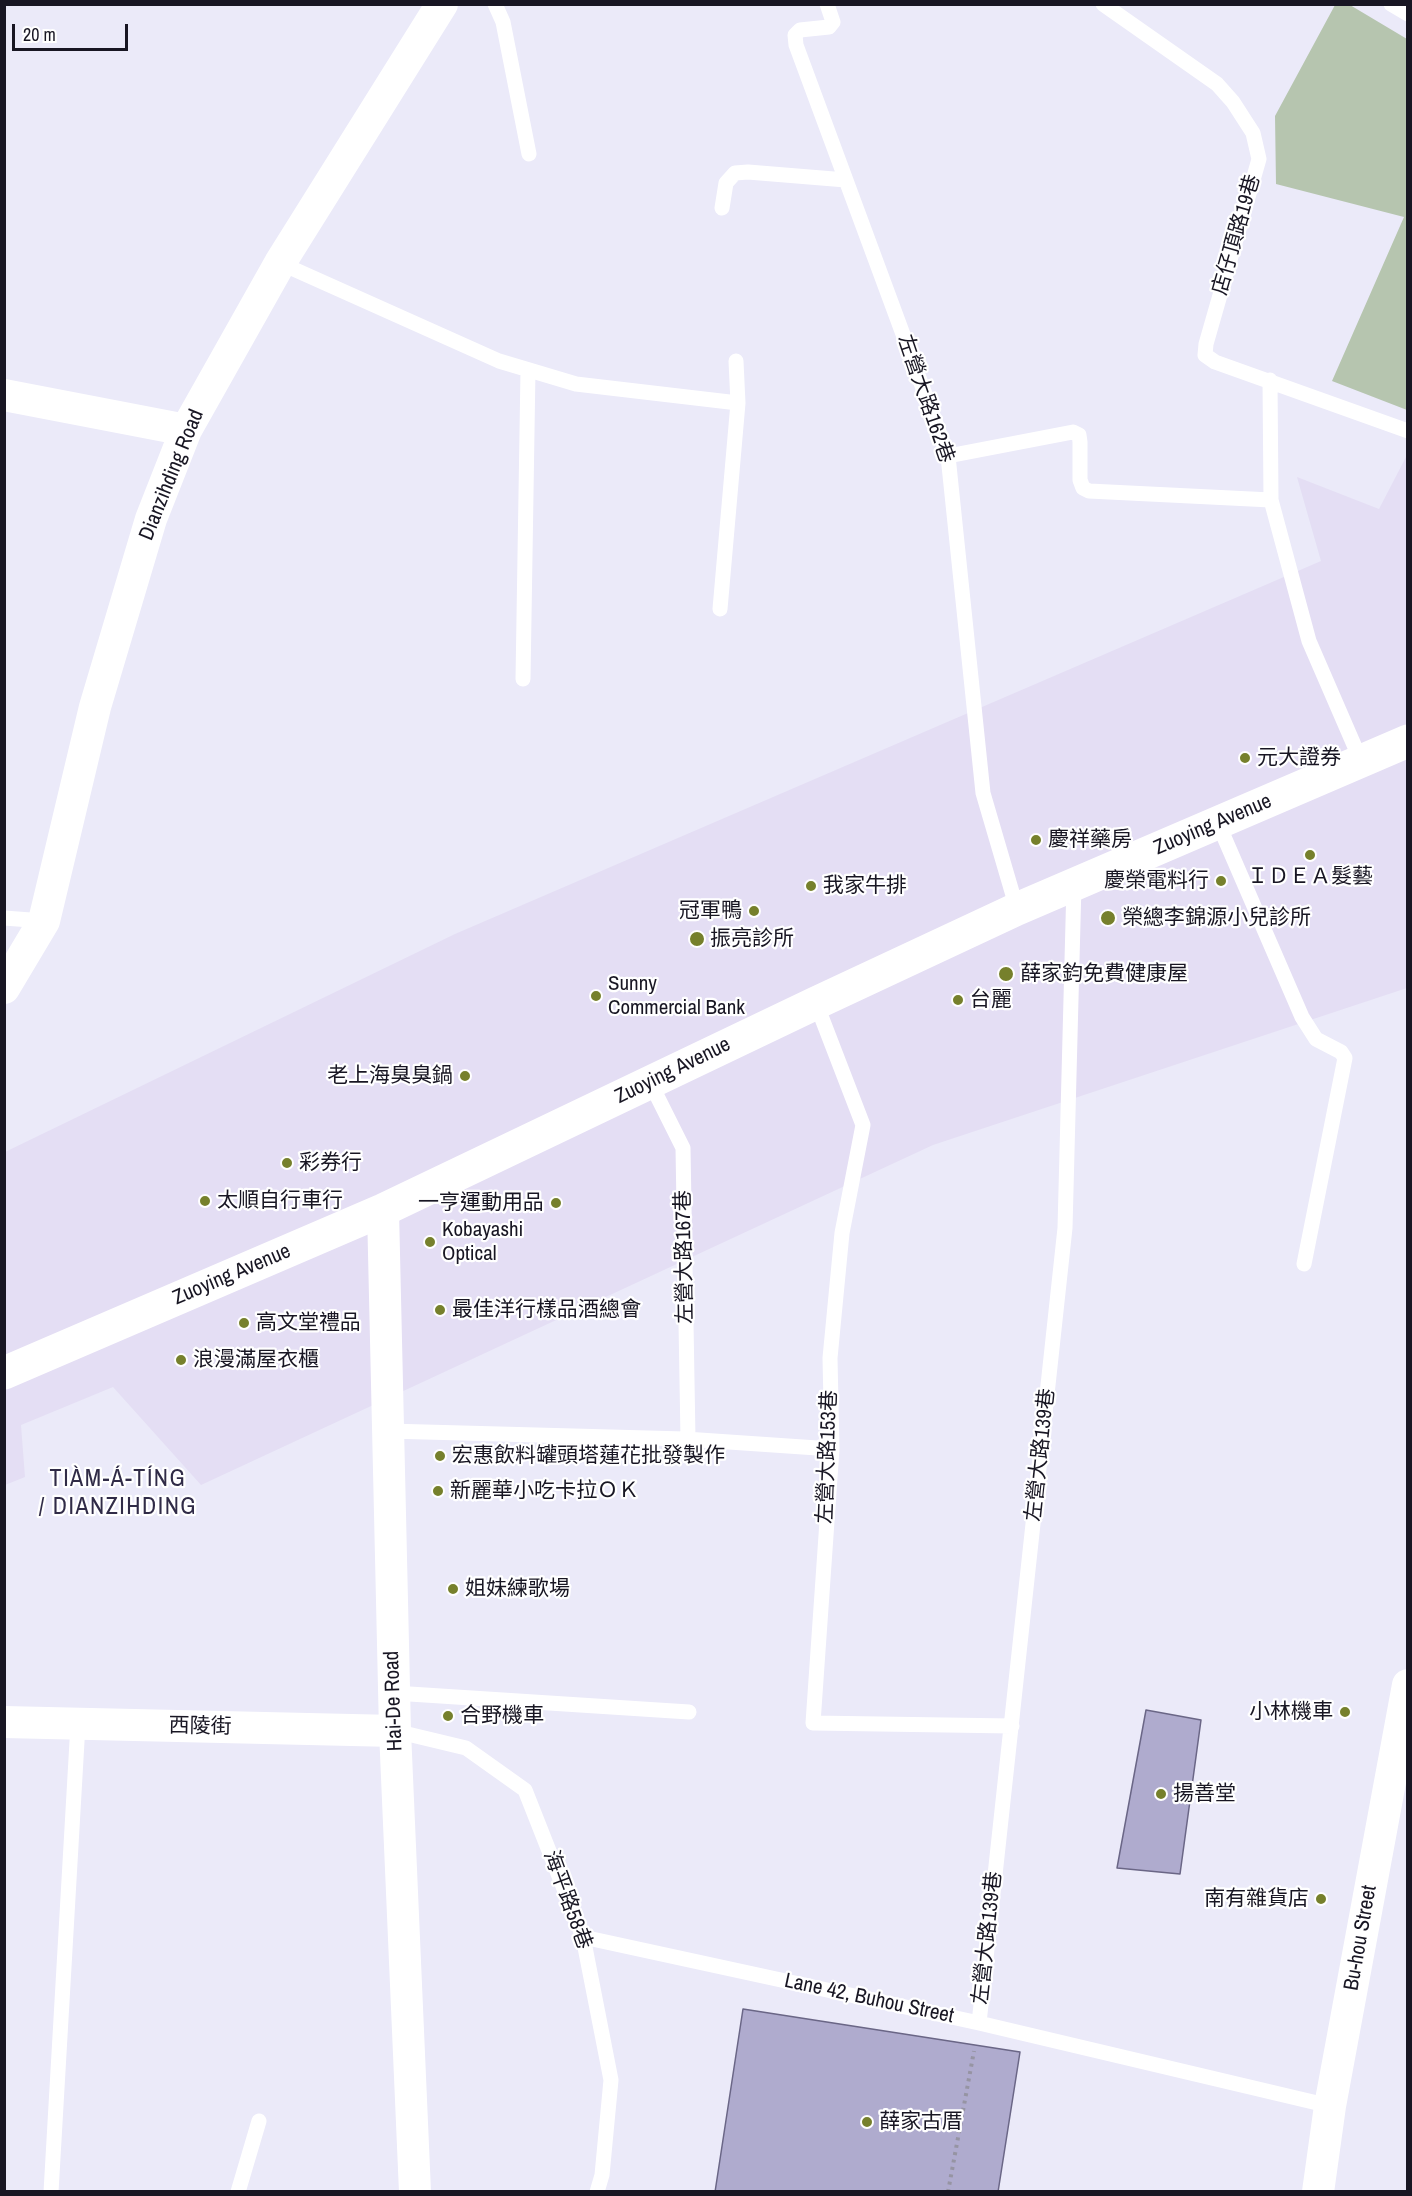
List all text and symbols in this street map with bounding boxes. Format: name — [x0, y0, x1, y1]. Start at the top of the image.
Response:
scale bar — [15, 12, 130, 50]
text: 20 m — [23, 22, 56, 47]
street label: 店仔頂路19巷 — [1208, 172, 1266, 298]
street label: 左營大路162巷 — [891, 332, 959, 466]
street label: Dianzihding Road — [134, 406, 210, 544]
place label: 元大證券 — [1257, 745, 1341, 771]
marker: 元大證券 — [1238, 751, 1252, 765]
street label: Zuoying Avenue — [1150, 789, 1276, 861]
place label: 慶祥藥房 — [1048, 827, 1132, 853]
marker: 慶祥藥房 — [1029, 833, 1043, 847]
marker: ＩＤＥＡ髮藝 — [1303, 848, 1317, 862]
place label: ＩＤＥＡ髮藝 — [1247, 864, 1373, 890]
place label: 慶榮電料行 — [1104, 868, 1209, 894]
place label: 我家牛排 — [823, 873, 907, 899]
marker: 慶榮電料行 — [1214, 874, 1228, 888]
marker: 我家牛排 — [804, 879, 818, 893]
place label: 冠軍鴨 — [679, 898, 742, 924]
marker: 冠軍鴨 — [747, 904, 761, 918]
place label: 榮總李錦源小兒診所 — [1122, 905, 1311, 931]
marker: 榮總李錦源小兒診所 — [1099, 909, 1117, 927]
place label: 振亮診所 — [710, 926, 794, 952]
marker: 振亮診所 — [688, 930, 706, 948]
place label: 薛家鈞免費健康屋 — [1020, 961, 1188, 987]
marker: 薛家鈞免費健康屋 — [997, 965, 1015, 983]
place label: Sunny Commercial Bank — [608, 971, 745, 1021]
place label: 台麗 — [970, 987, 1012, 1013]
marker: Sunny Commercial Bank — [589, 989, 603, 1003]
marker: 台麗 — [951, 993, 965, 1007]
street label: Zuoying Avenue — [611, 1032, 735, 1110]
place label: 老上海臭臭鍋 — [327, 1063, 453, 1089]
marker: 老上海臭臭鍋 — [458, 1069, 472, 1083]
place label: 彩券行 — [299, 1150, 362, 1176]
marker: 彩券行 — [280, 1156, 294, 1170]
place label: 太順自行車行 — [217, 1188, 343, 1214]
place label: 一亨運動用品 — [418, 1190, 544, 1216]
street label: 左營大路167巷 — [671, 1190, 699, 1324]
marker: 太順自行車行 — [198, 1194, 212, 1208]
marker: 一亨運動用品 — [549, 1196, 563, 1210]
place label: Kobayashi Optical — [442, 1217, 523, 1267]
marker: Kobayashi Optical — [423, 1235, 437, 1249]
street label: Zuoying Avenue — [169, 1239, 295, 1311]
place label: 最佳洋行樣品酒總會 — [452, 1297, 641, 1323]
marker: 最佳洋行樣品酒總會 — [433, 1303, 447, 1317]
place label: 高文堂禮品 — [256, 1310, 361, 1336]
marker: 高文堂禮品 — [237, 1316, 251, 1330]
place label: 浪漫滿屋衣櫃 — [193, 1347, 319, 1373]
marker: 浪漫滿屋衣櫃 — [174, 1353, 188, 1367]
street label: 左營大路139巷 — [1021, 1387, 1061, 1523]
street label: 左營大路153巷 — [813, 1390, 843, 1524]
place label: 宏惠飲料罐頭塔蓮花批發製作 — [452, 1443, 725, 1469]
marker: 宏惠飲料罐頭塔蓮花批發製作 — [433, 1449, 447, 1463]
district label: TIÀM-Á-TÍNG / DIANZIHDING — [39, 1466, 197, 1522]
place label: 新麗華小吃卡拉ＯＫ — [450, 1478, 639, 1504]
marker: 新麗華小吃卡拉ＯＫ — [431, 1484, 445, 1498]
place label: 姐妹練歌場 — [465, 1576, 570, 1602]
marker: 姐妹練歌場 — [446, 1582, 460, 1596]
street label: Hai-De Road — [380, 1650, 408, 1752]
place label: 小林機車 — [1249, 1699, 1333, 1725]
place label: 合野機車 — [460, 1703, 544, 1729]
marker: 小林機車 — [1338, 1705, 1352, 1719]
marker: 合野機車 — [441, 1709, 455, 1723]
street label: 西陵街 — [168, 1714, 232, 1740]
place label: 揚善堂 — [1173, 1781, 1236, 1807]
marker: 揚善堂 — [1154, 1787, 1168, 1801]
street label: 海平路58巷 — [538, 1847, 596, 1953]
street label: 左營大路139巷 — [968, 1870, 1008, 2006]
street label: Bu-hou Street — [1339, 1883, 1383, 1993]
place label: 南有雜貨店 — [1204, 1886, 1309, 1912]
marker: 南有雜貨店 — [1314, 1892, 1328, 1906]
street label: Lane 42, Buhou Street — [782, 1969, 956, 2029]
place label: 薛家古厝 — [879, 2109, 963, 2135]
marker: 薛家古厝 — [860, 2115, 874, 2129]

